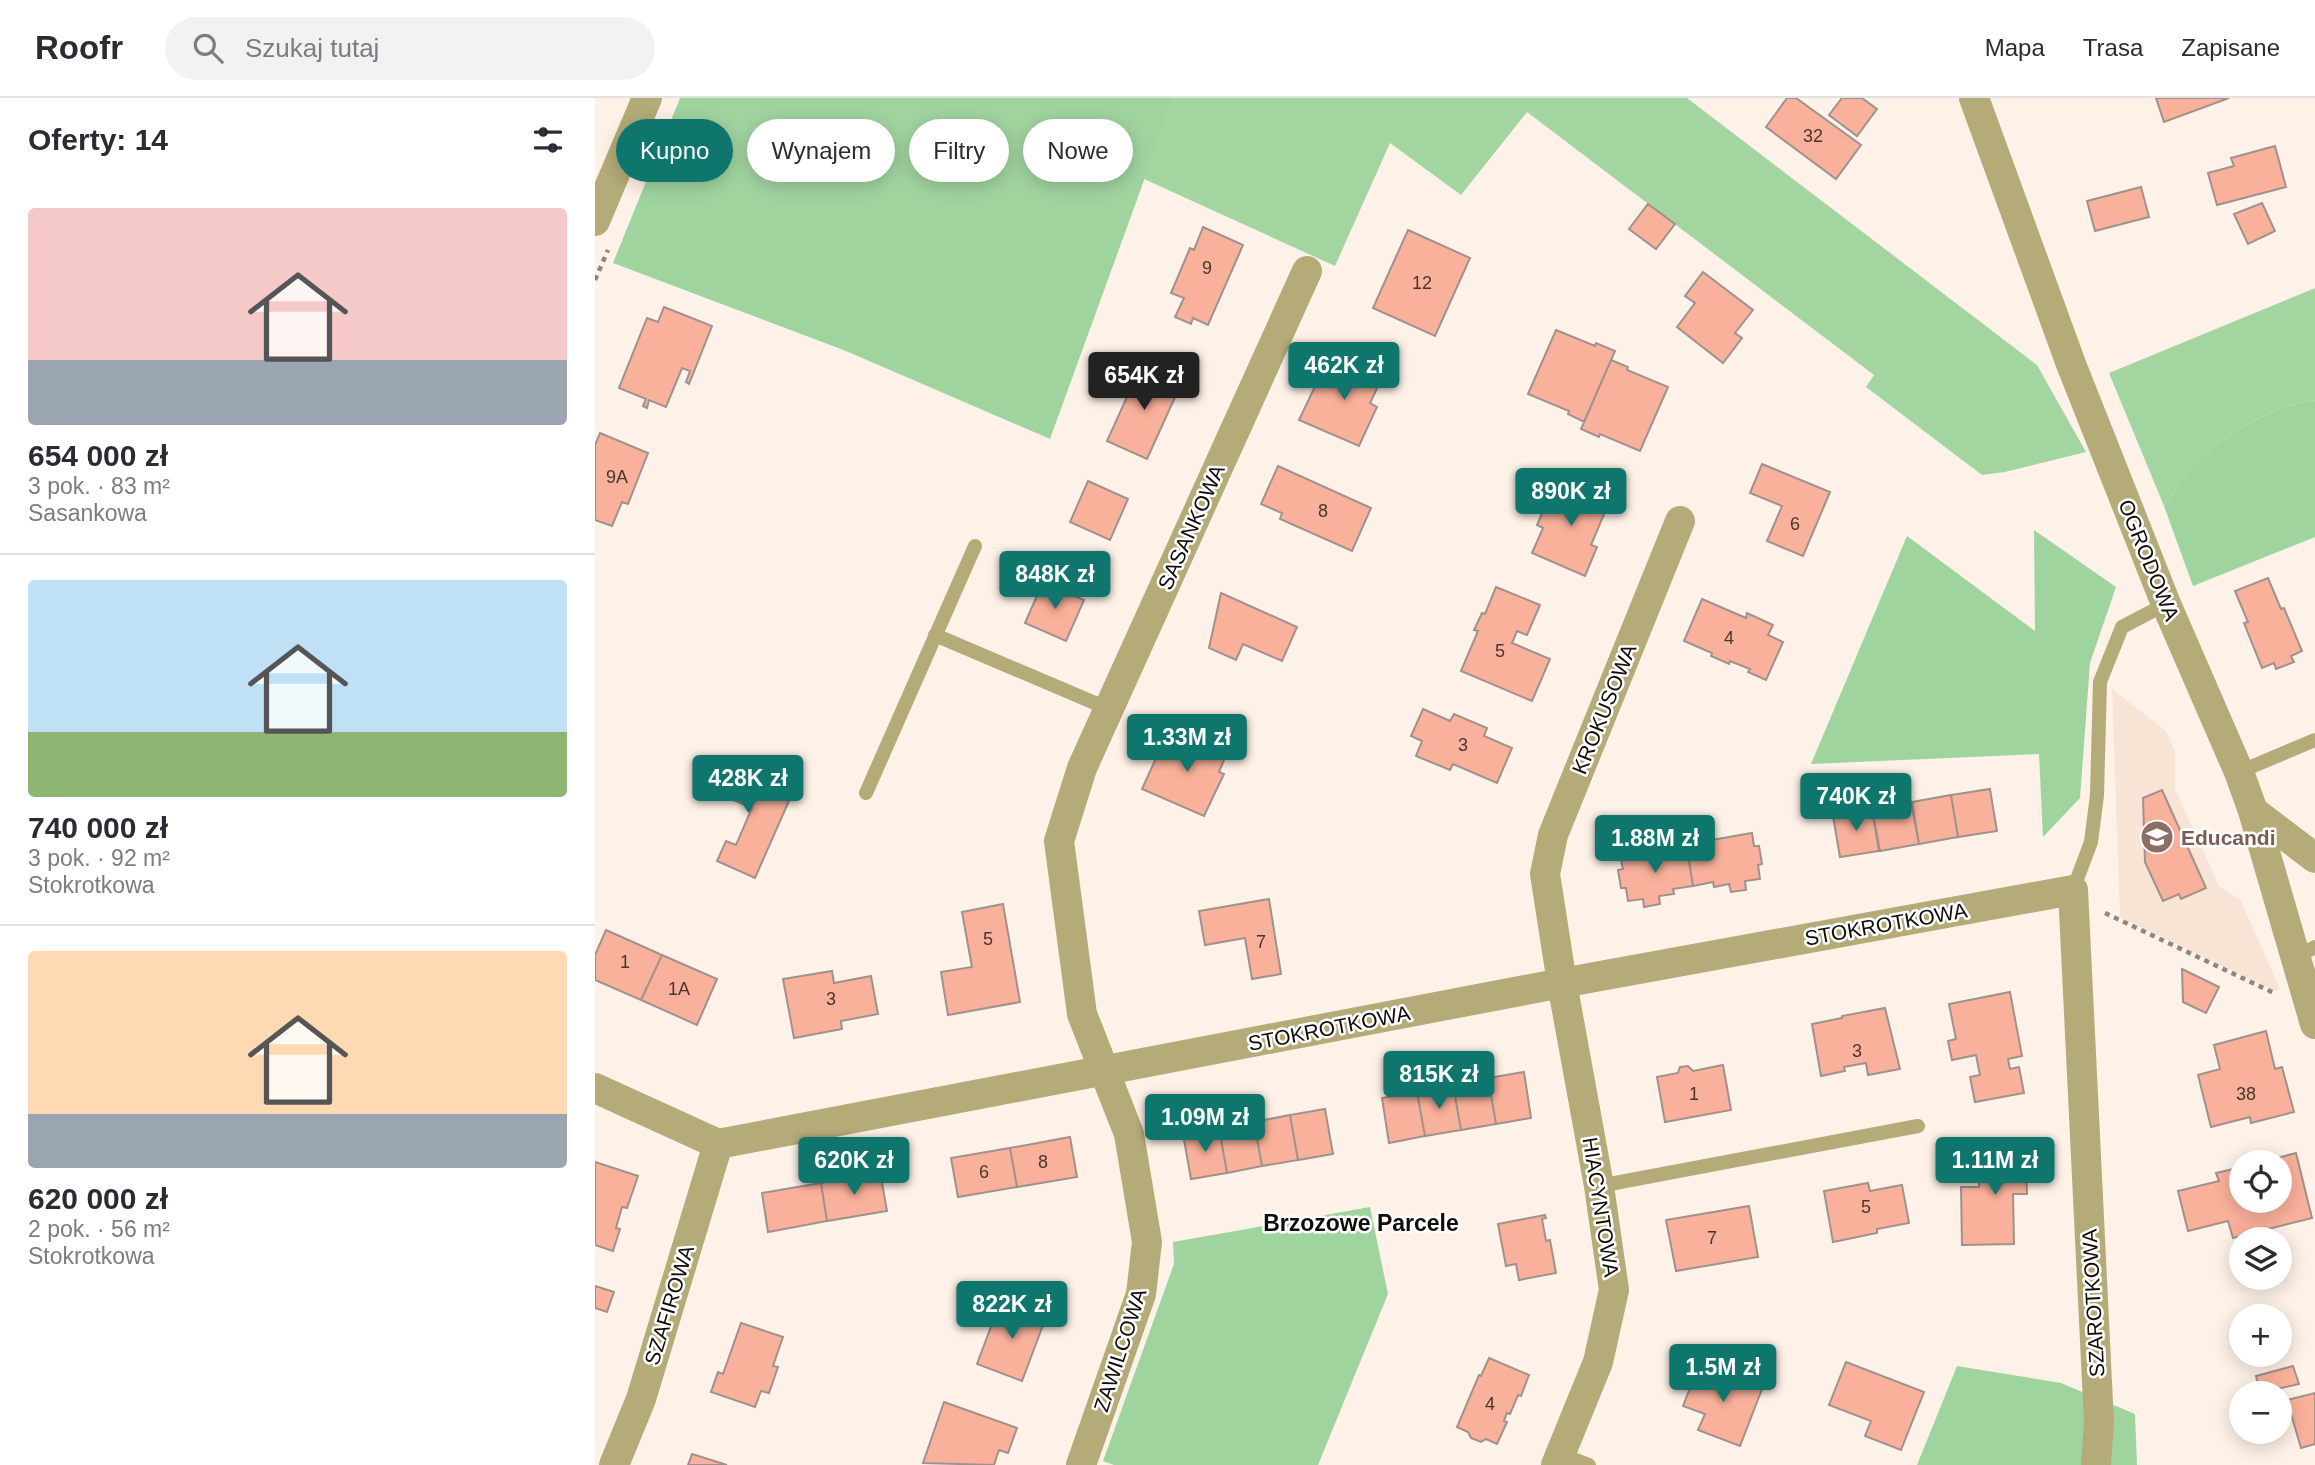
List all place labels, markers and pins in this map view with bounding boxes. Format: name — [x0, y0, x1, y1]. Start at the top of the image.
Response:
pin: 462K zł — [1279, 342, 1409, 402]
pin: 654K zł — [1079, 352, 1209, 412]
pin: 890K zł — [1506, 468, 1636, 528]
pin: 848K zł — [990, 552, 1120, 611]
pin: 1.33M zł — [1115, 714, 1259, 774]
pin: 428K zł — [683, 756, 813, 815]
pin: 740K zł — [1791, 774, 1921, 833]
pin: 1.88M zł — [1583, 816, 1727, 875]
school or university icon: Educandi — [2138, 818, 2176, 856]
place label: Educandi — [2181, 826, 2276, 849]
pin: 815K zł — [1374, 1052, 1504, 1111]
pin: 1.09M zł — [1133, 1094, 1277, 1154]
pin: 620K zł — [789, 1138, 919, 1197]
pin: 1.11M zł — [1923, 1138, 2067, 1197]
pin: 822K zł — [947, 1282, 1077, 1341]
pin: 1.5M zł — [1658, 1344, 1788, 1404]

